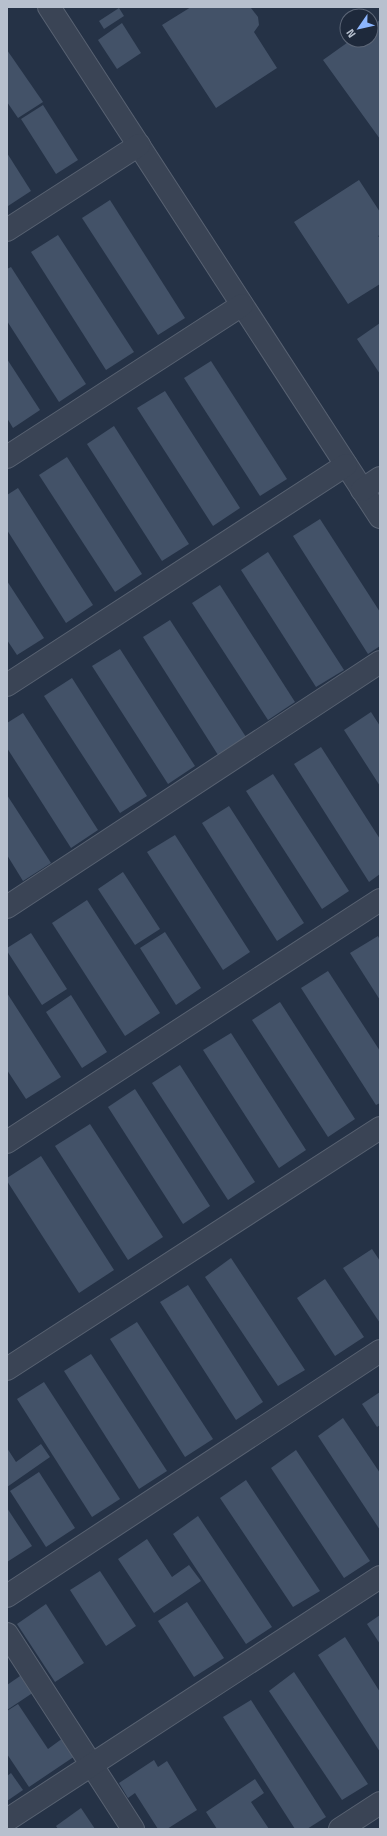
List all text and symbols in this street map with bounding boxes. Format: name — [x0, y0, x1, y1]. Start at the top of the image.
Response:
north arrow — [339, 8, 379, 48]
text: N — [342, 26, 359, 41]

